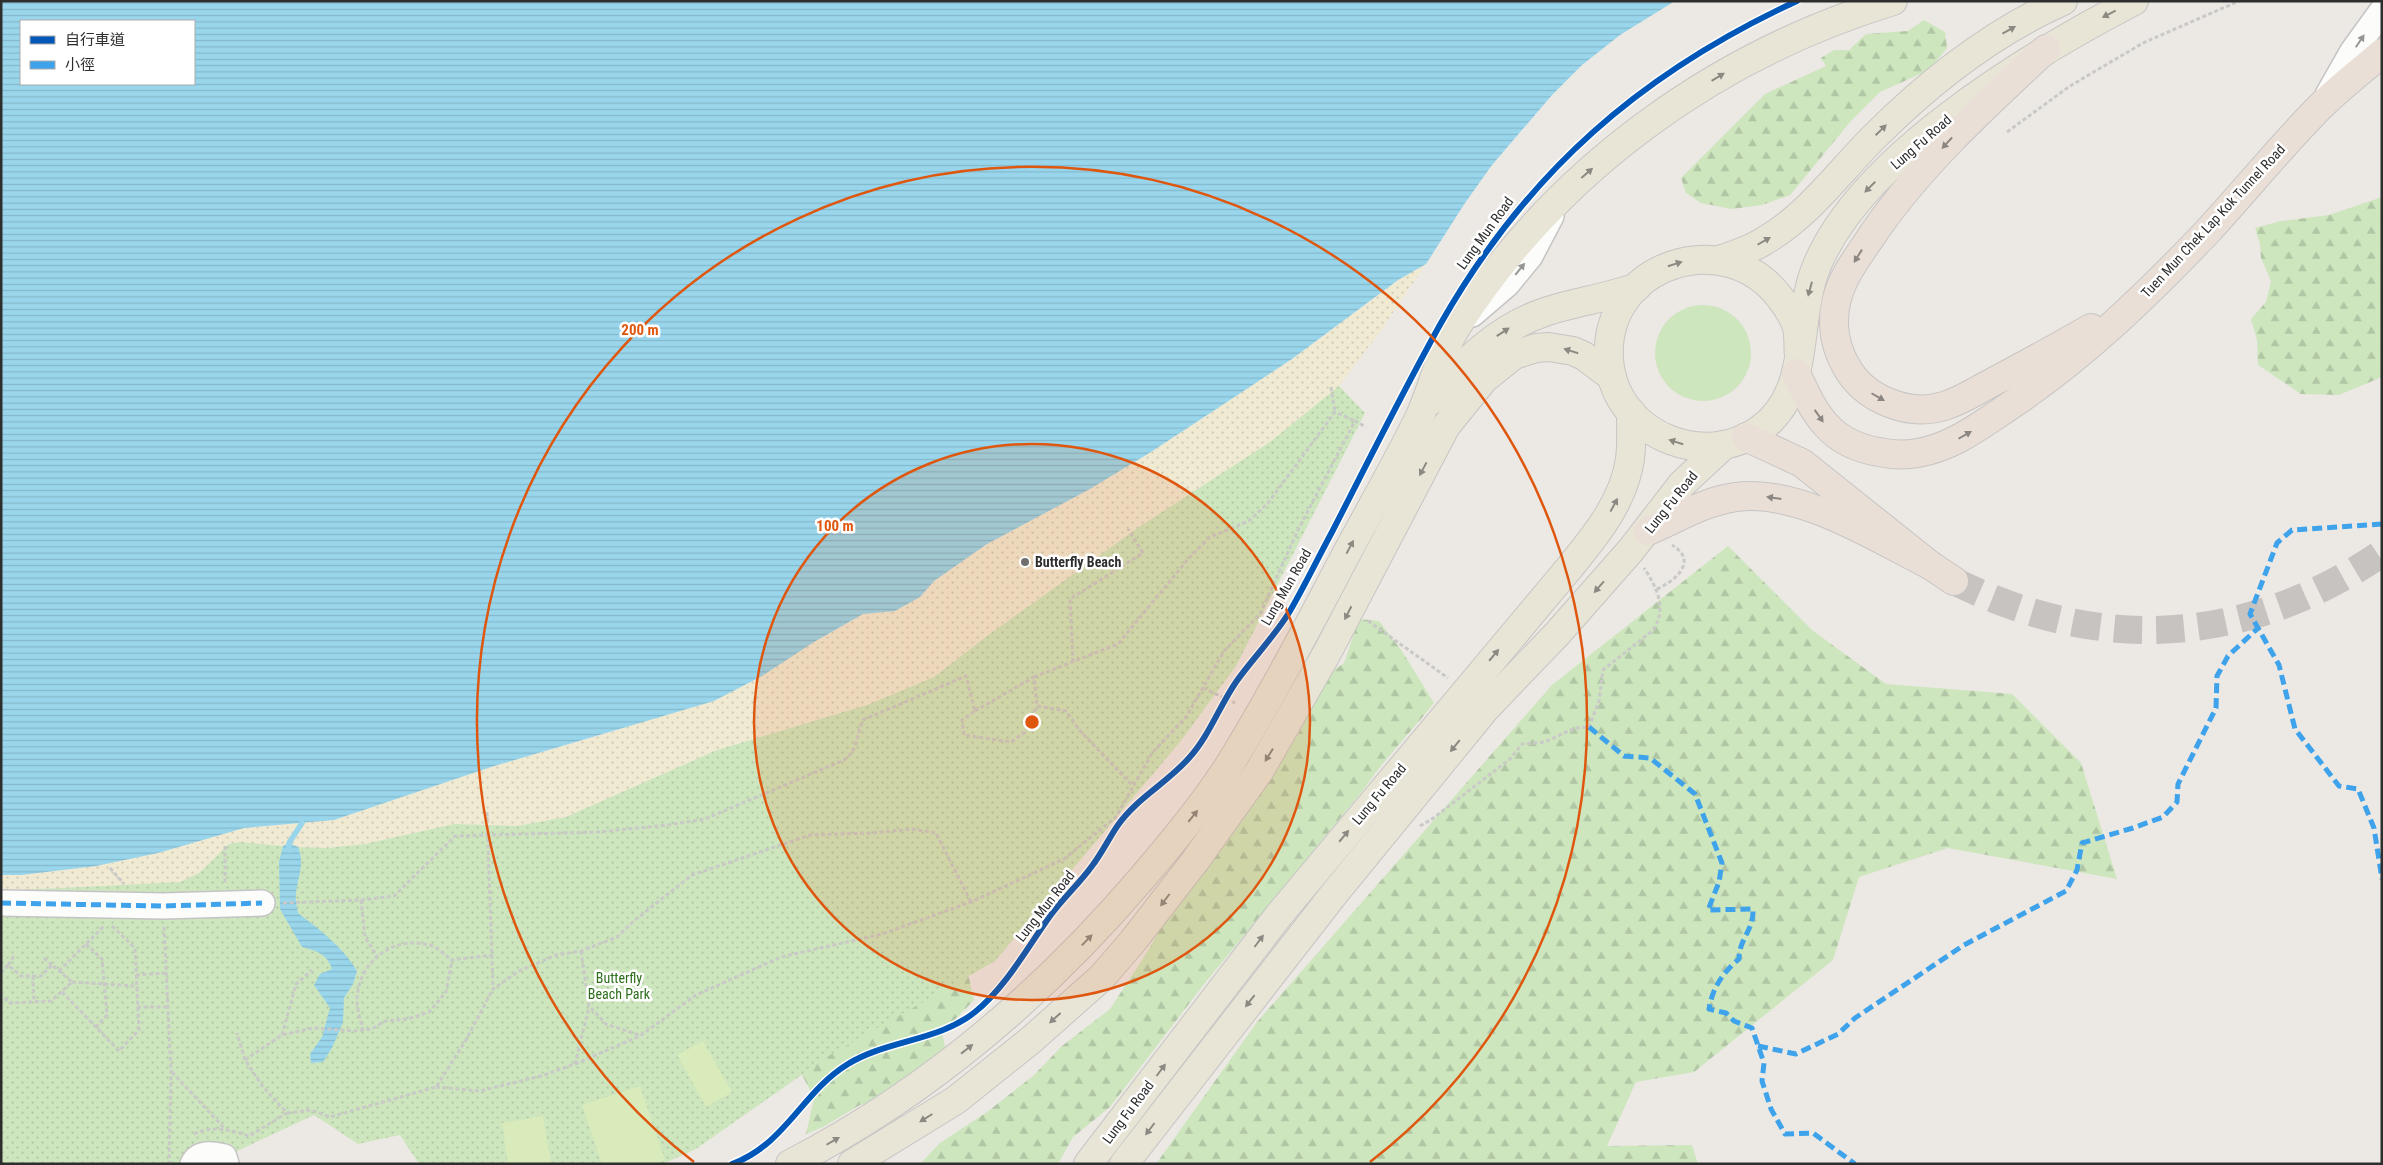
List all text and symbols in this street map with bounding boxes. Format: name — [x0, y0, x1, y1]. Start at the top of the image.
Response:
one-way arrow — [2102, 10, 2117, 18]
legend — [20, 20, 195, 85]
one-way arrow — [2001, 26, 2016, 34]
text: 自行車道 — [65, 31, 125, 49]
one-way arrow — [2355, 34, 2365, 47]
text: 小徑 — [65, 56, 95, 74]
one-way arrow — [1710, 73, 1725, 81]
street label: Lung Fu Road — [1888, 111, 1954, 173]
one-way arrow — [1875, 124, 1887, 136]
one-way arrow — [1941, 137, 1953, 149]
street label: Tuen Mun Chek Lap Kok Tunnel Road — [2138, 141, 2288, 301]
one-way arrow — [1581, 167, 1593, 179]
one-way arrow — [1864, 181, 1876, 193]
street label: Lung Mun Road — [1453, 194, 1517, 272]
one-way arrow — [1757, 237, 1770, 246]
one-way arrow — [1853, 250, 1862, 263]
one-way arrow — [1668, 259, 1683, 267]
one-way arrow — [1514, 263, 1525, 276]
one-way arrow — [1805, 281, 1813, 296]
text: 200 m — [621, 321, 659, 339]
one-way arrow — [1496, 327, 1509, 337]
one-way arrow — [1564, 347, 1579, 354]
one-way arrow — [1870, 393, 1885, 401]
one-way arrow — [1814, 410, 1824, 423]
one-way arrow — [1959, 430, 1972, 439]
one-way arrow — [1668, 438, 1683, 446]
one-way arrow — [1419, 462, 1427, 476]
street label: Lung Fu Road — [1641, 468, 1701, 536]
one-way arrow — [1766, 493, 1782, 501]
one-way arrow — [1610, 498, 1618, 512]
text: 100 m — [816, 517, 854, 535]
one-way arrow — [1346, 540, 1354, 554]
street label: Lung Mun Road — [1258, 546, 1314, 628]
place label: Butterfly Beach — [1035, 554, 1121, 570]
marker: Butterfly Beach — [1019, 556, 1031, 568]
one-way arrow — [1593, 580, 1605, 592]
one-way arrow — [1344, 606, 1352, 620]
one-way arrow — [1489, 649, 1500, 662]
centre of rings — [1023, 713, 1041, 731]
one-way arrow — [1450, 739, 1461, 752]
one-way arrow — [1264, 749, 1274, 762]
street label: Lung Fu Road — [1349, 760, 1409, 828]
one-way arrow — [1187, 810, 1198, 823]
one-way arrow — [1338, 830, 1349, 843]
street label: Lung Mun Road — [1012, 867, 1078, 945]
one-way arrow — [1160, 893, 1170, 907]
one-way arrow — [1081, 934, 1093, 946]
one-way arrow — [1254, 935, 1265, 948]
park label: Butterfly Beach Park — [588, 970, 651, 1002]
one-way arrow — [1245, 994, 1255, 1008]
one-way arrow — [1048, 1013, 1061, 1024]
one-way arrow — [960, 1044, 974, 1054]
one-way arrow — [1155, 1063, 1166, 1076]
street label: Lung Fu Road — [1099, 1077, 1157, 1147]
one-way arrow — [920, 1113, 933, 1122]
one-way arrow — [1145, 1122, 1156, 1135]
one-way arrow — [827, 1136, 840, 1145]

